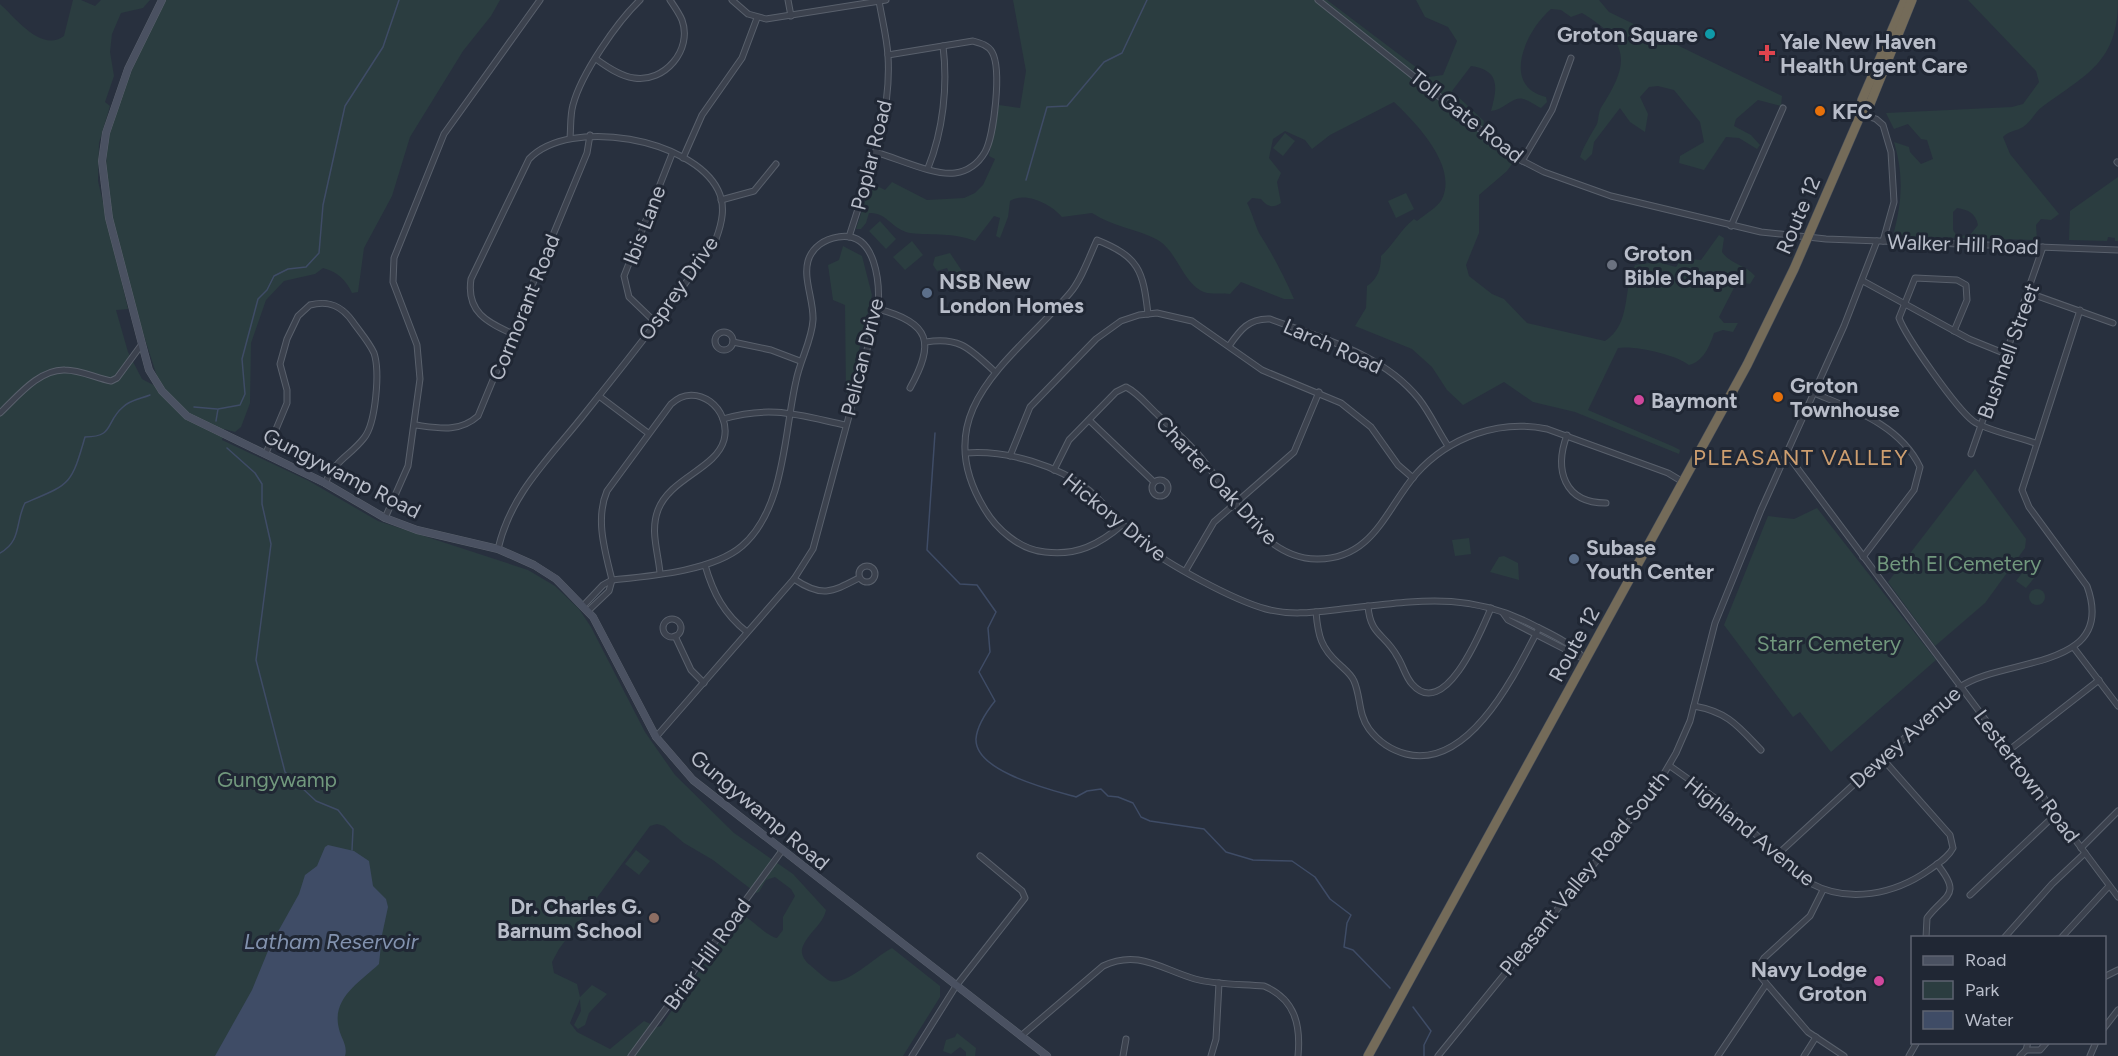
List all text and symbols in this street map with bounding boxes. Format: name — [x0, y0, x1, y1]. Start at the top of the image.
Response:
place label: Groton Square — [1557, 22, 1698, 47]
marker: Groton Square — [1703, 27, 1717, 41]
place label: Yale New Haven Health Urgent Care — [1780, 29, 1968, 78]
marker: Yale New Haven Health Urgent Care — [1758, 44, 1776, 62]
street label: Toll Gate Road — [1406, 64, 1528, 168]
street label: Poplar Road — [845, 97, 897, 213]
place label: KFC — [1832, 99, 1873, 124]
marker: KFC — [1813, 104, 1827, 118]
street label: Route 12 — [1770, 172, 1826, 258]
street label: Ibis Lane — [618, 182, 670, 268]
street label: Walker Hill Road — [1887, 229, 2039, 259]
street label: Cormorant Road — [483, 230, 565, 384]
street label: Osprey Drive — [633, 231, 723, 345]
place label: Groton Bible Chapel — [1624, 241, 1744, 290]
marker: Groton Bible Chapel — [1605, 258, 1619, 272]
place label: NSB New London Homes — [939, 269, 1084, 318]
street label: Bushnell Street — [1972, 280, 2044, 422]
marker: NSB New London Homes — [920, 286, 934, 300]
street label: Pelican Drive — [835, 296, 889, 418]
street label: Larch Road — [1280, 313, 1386, 379]
place label: Groton Townhouse — [1790, 373, 1900, 422]
place label: Baymont — [1651, 388, 1738, 413]
marker: Groton Townhouse — [1771, 390, 1785, 404]
marker: Baymont — [1632, 393, 1646, 407]
street label: Charter Oak Drive — [1151, 410, 1283, 550]
street label: Gungywamp Road — [259, 422, 425, 524]
district label: PLEASANT VALLEY — [1693, 444, 1909, 471]
street label: Hickory Drive — [1058, 468, 1172, 566]
place label: Subase Youth Center — [1586, 535, 1714, 584]
park label: Beth El Cemetery — [1877, 551, 2041, 576]
marker: Subase Youth Center — [1567, 552, 1581, 566]
street label: Route 12 — [1543, 602, 1605, 686]
park label: Starr Cemetery — [1757, 631, 1901, 656]
street label: Dewey Avenue — [1845, 681, 1965, 793]
street label: Lestertown Road — [1969, 705, 2085, 847]
street label: Gungywamp Road — [686, 745, 834, 875]
street label: Pleasant Valley Road South — [1494, 766, 1674, 980]
park label: Gungywamp — [217, 767, 337, 792]
street label: Highland Avenue — [1680, 771, 1820, 891]
place label: Dr. Charles G. Barnum School — [497, 894, 642, 943]
street label: Briar Hill Road — [658, 894, 756, 1014]
marker: Dr. Charles G. Barnum School — [647, 911, 661, 925]
water label: Latham Reservoir — [244, 928, 420, 955]
legend — [1911, 936, 2106, 1044]
text: Road — [1965, 949, 2006, 971]
place label: Navy Lodge Groton — [1751, 957, 1867, 1006]
marker: Navy Lodge Groton — [1872, 974, 1886, 988]
text: Park — [1965, 979, 2000, 1001]
text: Water — [1965, 1009, 2013, 1031]

